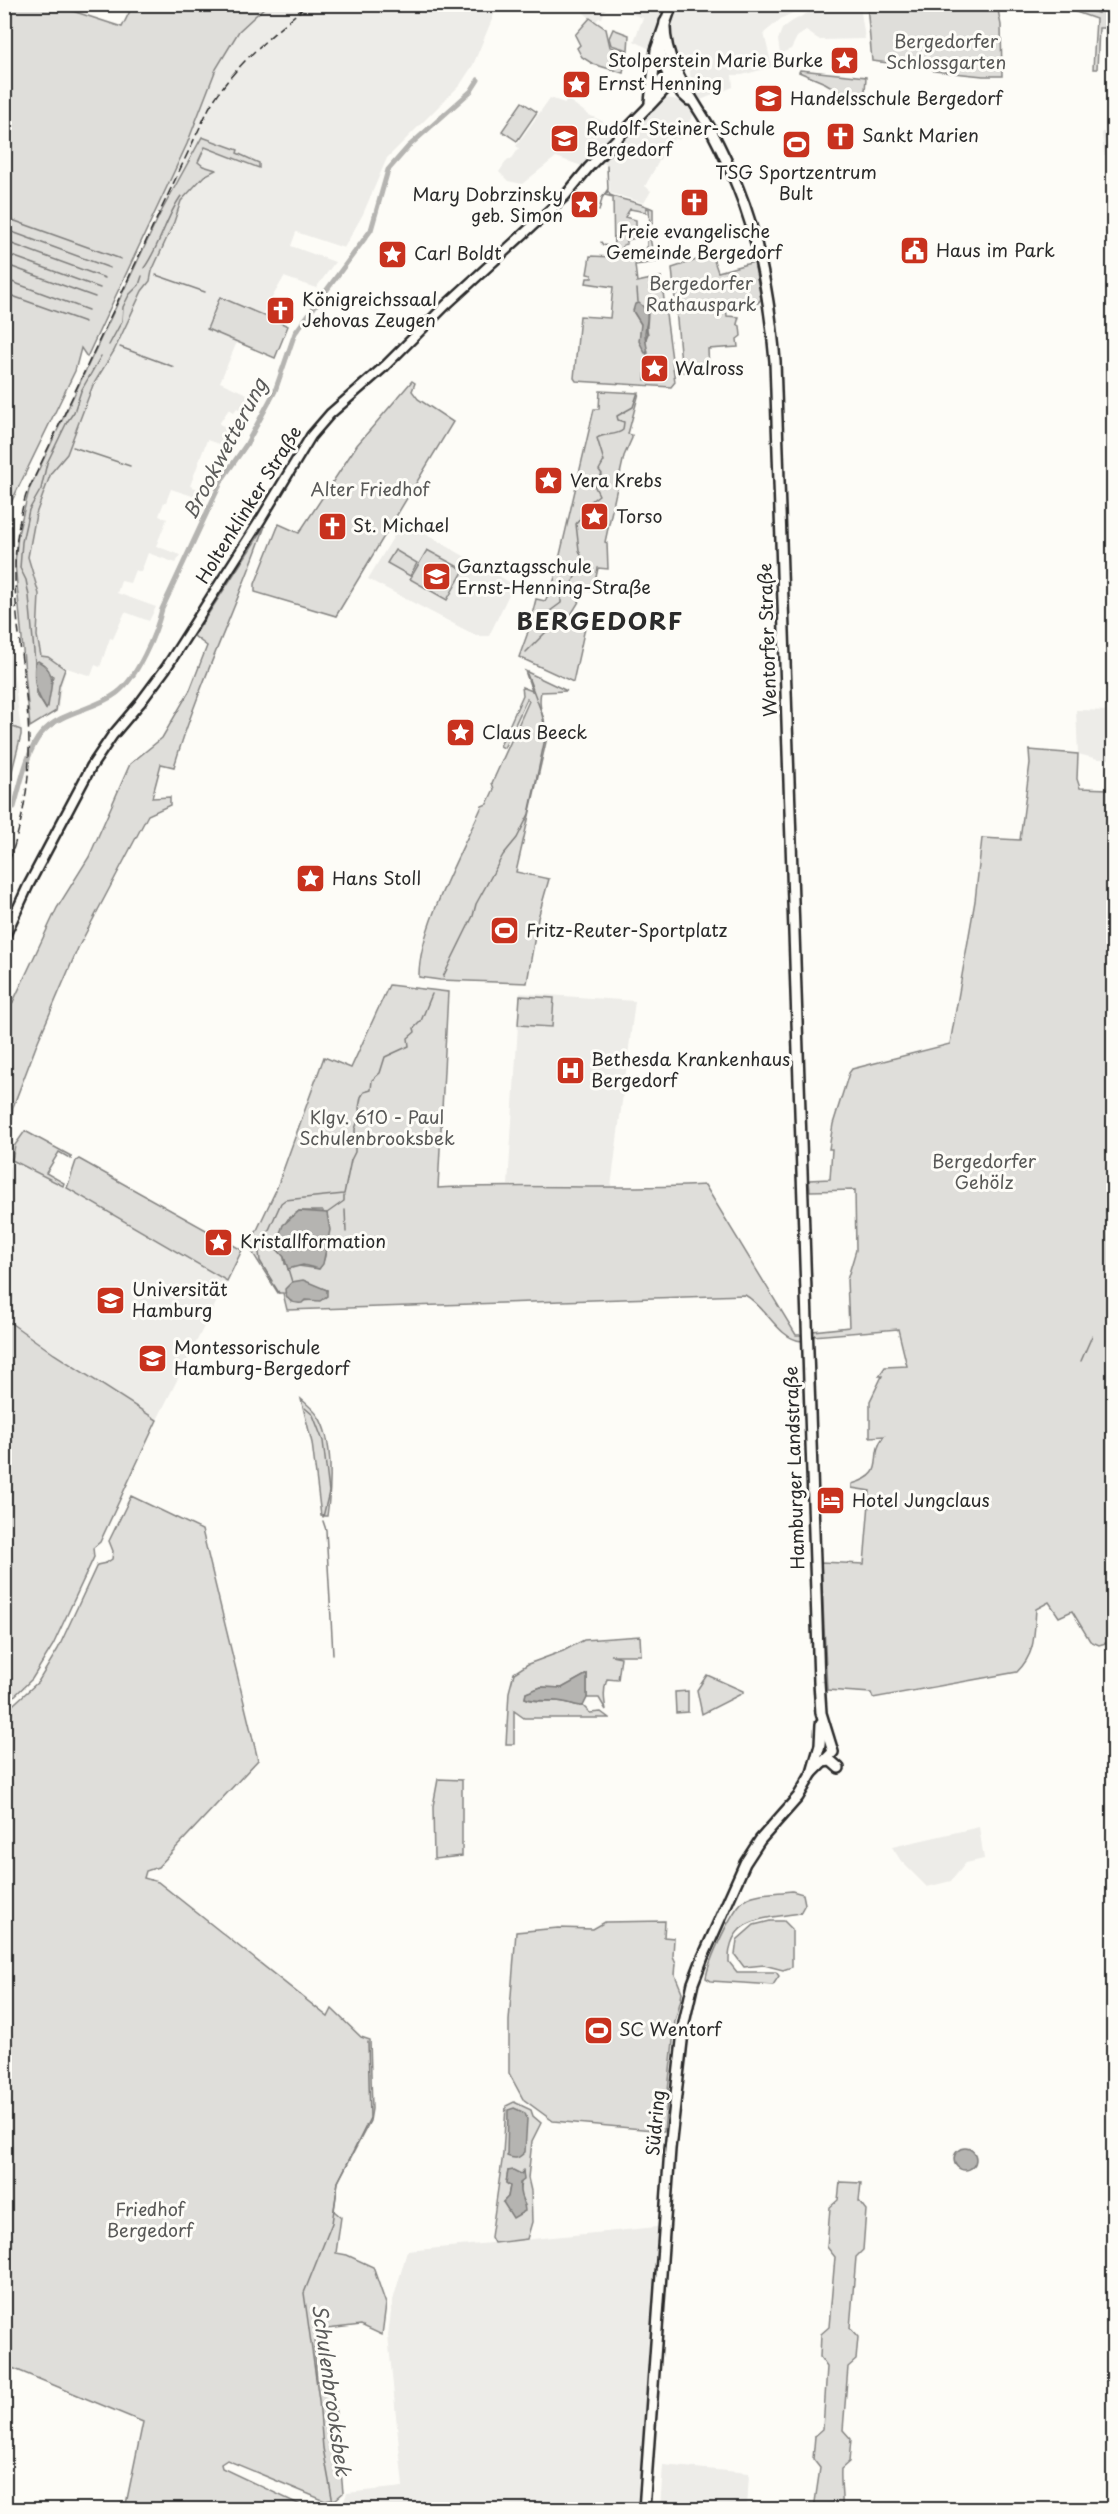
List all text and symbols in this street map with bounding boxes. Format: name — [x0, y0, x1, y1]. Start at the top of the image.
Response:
park label: Bergedorfer Schlossgarten — [886, 27, 1006, 75]
place icon: Stolperstein Marie Burke — [828, 45, 860, 77]
place label: Stolperstein Marie Burke — [608, 46, 823, 73]
place icon: Ernst Henning — [561, 68, 593, 100]
place label: Ernst Henning — [598, 69, 722, 96]
school or university icon: Handelsschule Bergedorf — [753, 83, 785, 115]
place label: Handelsschule Bergedorf — [790, 84, 1005, 111]
place label: Rudolf-Steiner-Schule Bergedorf — [586, 114, 775, 162]
church icon: Sankt Marien — [825, 120, 857, 152]
place label: Sankt Marien — [862, 121, 979, 148]
school or university icon: Rudolf-Steiner-Schule Bergedorf — [549, 123, 581, 155]
sports icon: TSG Sportzentrum Bult — [780, 128, 812, 160]
place label: TSG Sportzentrum Bult — [715, 158, 877, 206]
place label: Mary Dobrzinsky geb. Simon — [412, 180, 563, 228]
church icon: Freie evangelische Gemeinde Bergedorf — [678, 187, 710, 219]
place icon: Mary Dobrzinsky geb. Simon — [568, 189, 600, 221]
place label: Freie evangelische Gemeinde Bergedorf — [606, 217, 784, 265]
public building icon: Haus im Park — [899, 235, 931, 267]
place label: Haus im Park — [936, 236, 1055, 263]
place icon: Carl Boldt — [377, 238, 409, 270]
place label: Carl Boldt — [414, 239, 502, 266]
park label: Bergedorfer Rathauspark — [645, 269, 757, 317]
place label: Königreichssaal Jehovas Zeugen — [302, 285, 437, 333]
church icon: Königreichssaal Jehovas Zeugen — [265, 294, 297, 326]
place icon: Walross — [638, 353, 670, 385]
place label: Walross — [675, 354, 744, 381]
water label: Brookwetterung — [174, 371, 275, 524]
street label: Holtenklinker Straße — [188, 420, 307, 588]
place icon: Vera Krebs — [533, 465, 565, 497]
place label: Vera Krebs — [570, 466, 662, 493]
park label: Alter Friedhof — [311, 475, 432, 502]
place icon: Torso — [579, 501, 611, 533]
place label: Torso — [616, 502, 662, 529]
church icon: St. Michael — [316, 510, 348, 542]
place label: St. Michael — [353, 511, 449, 538]
place label: Ganztagsschule Ernst-Henning-Straße — [457, 552, 651, 600]
school or university icon: Ganztagsschule Ernst-Henning-Straße — [420, 561, 452, 593]
street label: Wentorfer Straße — [750, 563, 783, 717]
district label: BERGEDORF — [517, 602, 683, 638]
place icon: Claus Beeck — [445, 717, 477, 749]
place label: Claus Beeck — [482, 718, 587, 745]
place icon: Hans Stoll — [295, 863, 327, 895]
place label: Hans Stoll — [332, 864, 421, 891]
sports icon: Fritz-Reuter-Sportplatz — [489, 915, 521, 947]
place label: Fritz-Reuter-Sportplatz — [526, 916, 728, 943]
place label: Bethesda Krankenhaus Bergedorf — [591, 1045, 790, 1093]
hospital icon: Bethesda Krankenhaus Bergedorf — [554, 1054, 586, 1086]
park label: Klgv. 610 - Paul Schulenbrooksbek — [299, 1103, 455, 1151]
park label: Bergedorfer Gehölz — [932, 1147, 1037, 1195]
place icon: Kristallformation — [203, 1226, 235, 1258]
place label: Kristallformation — [240, 1227, 386, 1254]
place label: Universität Hamburg — [132, 1275, 228, 1323]
school or university icon: Universität Hamburg — [95, 1284, 127, 1316]
place label: Montessorischule Hamburg-Bergedorf — [174, 1333, 352, 1381]
school or university icon: Montessorischule Hamburg-Bergedorf — [137, 1342, 169, 1374]
street label: Hamburger Landstraße — [776, 1366, 811, 1570]
hotel icon: Hotel Jungclaus — [815, 1485, 847, 1517]
place label: Hotel Jungclaus — [852, 1486, 990, 1513]
sports icon: SC Wentorf — [582, 2014, 614, 2046]
place label: SC Wentorf — [619, 2015, 723, 2042]
street label: Südring — [638, 2089, 671, 2157]
park label: Friedhof Bergedorf — [107, 2195, 195, 2243]
water label: Schulenbrooksbek — [305, 2302, 359, 2479]

